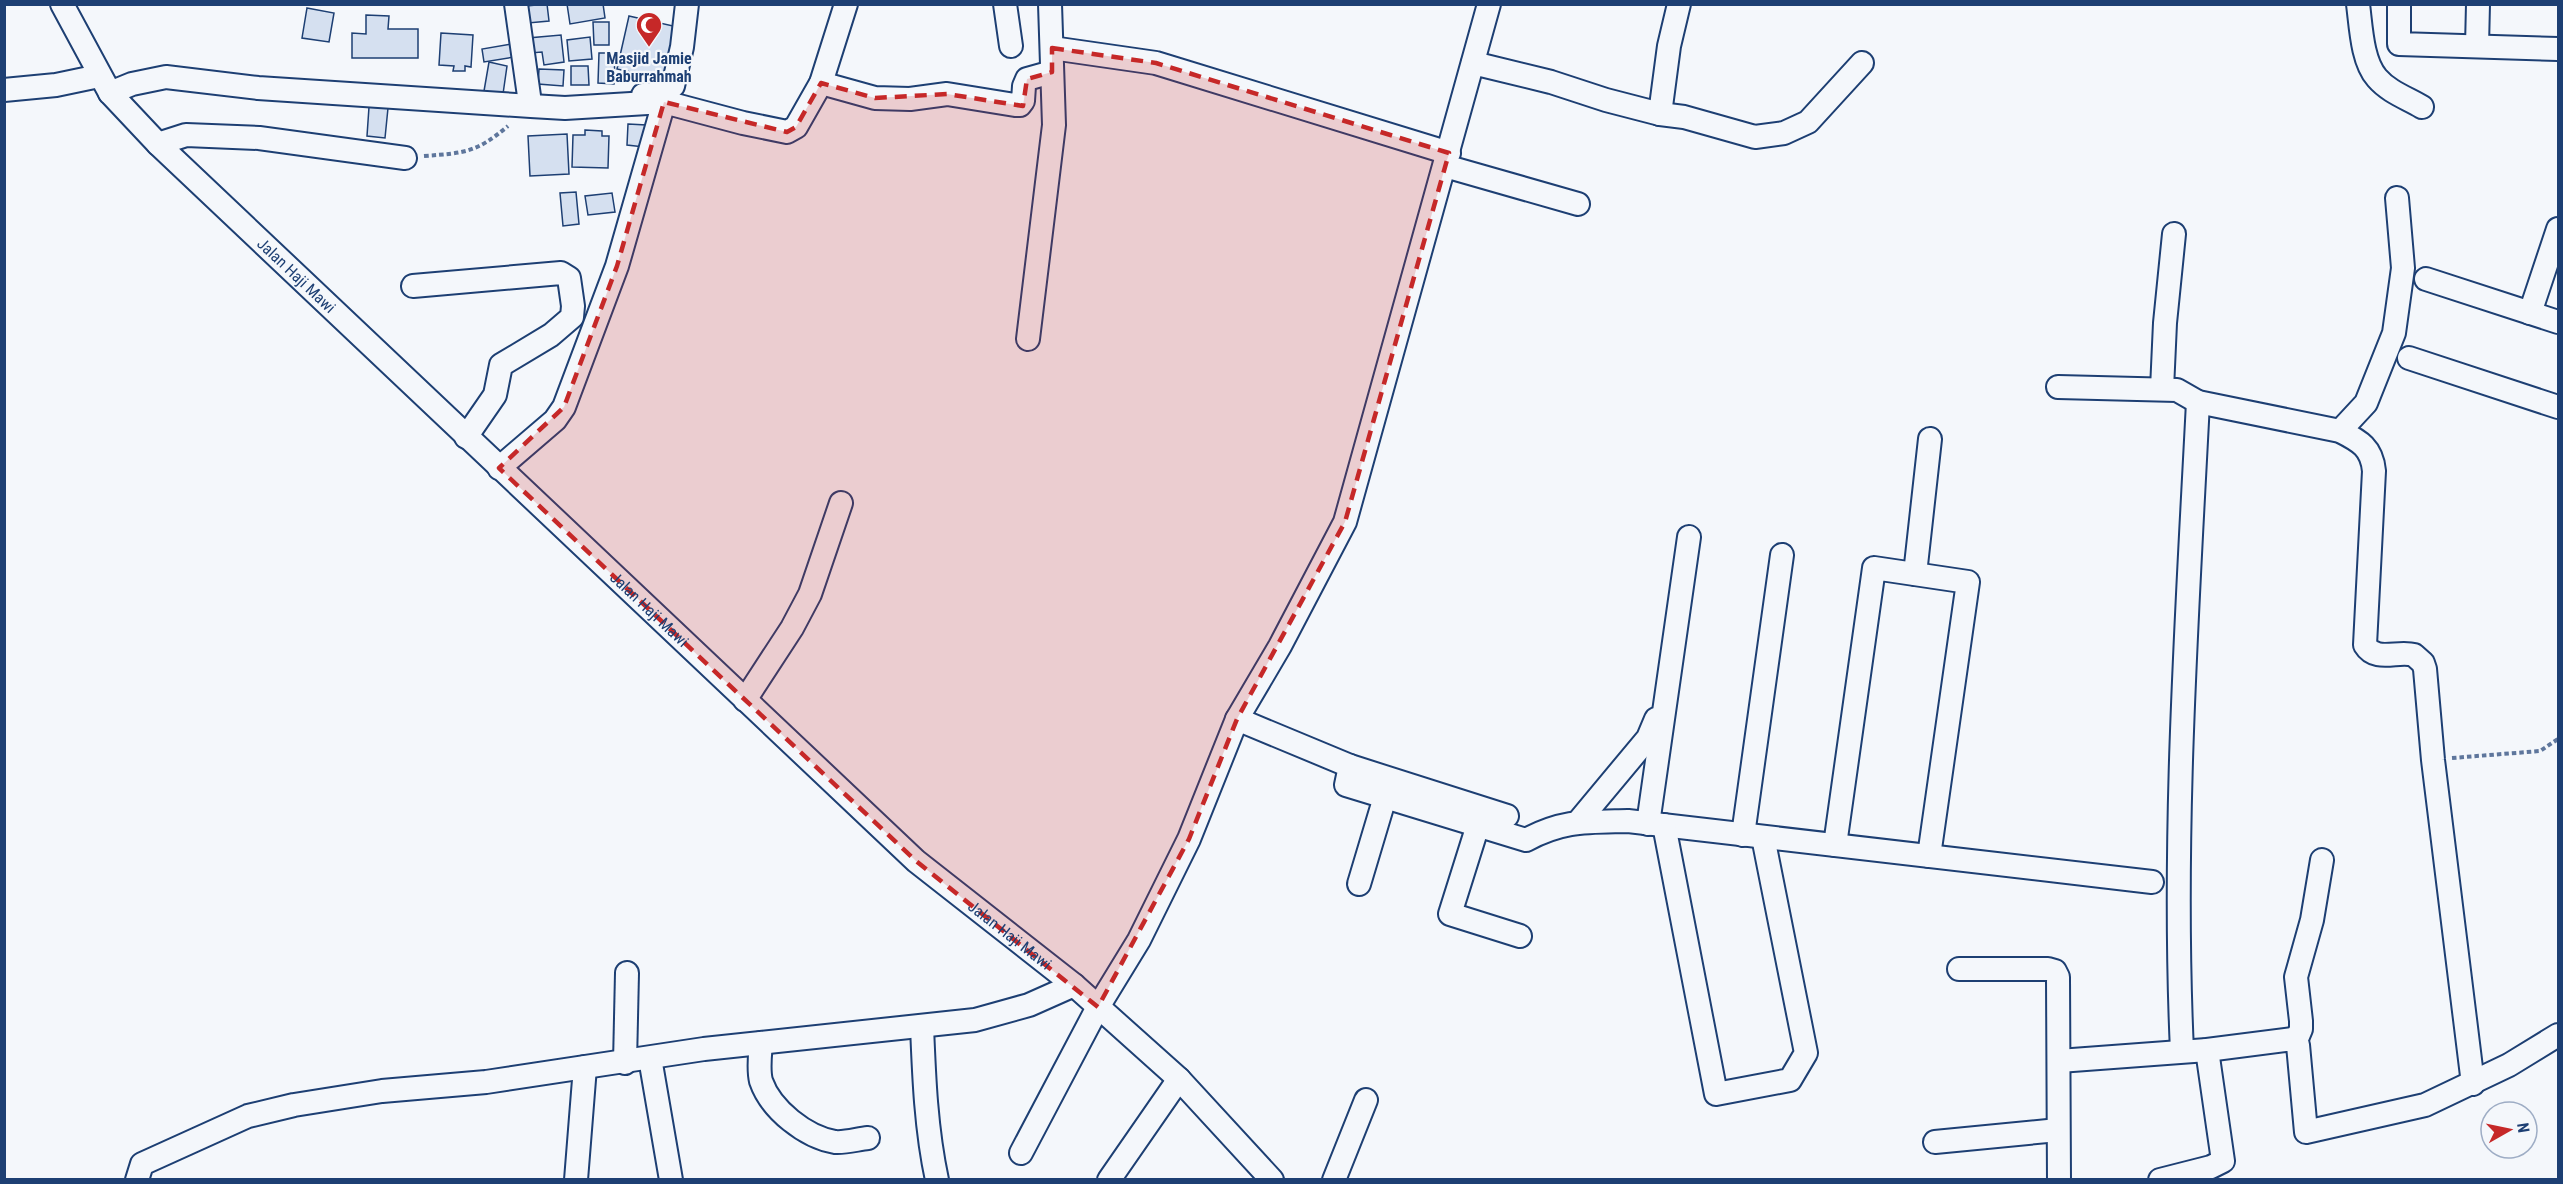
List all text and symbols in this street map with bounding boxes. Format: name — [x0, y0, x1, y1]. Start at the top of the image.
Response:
mosque icon: Masjid Jamie Baburrahmah — [634, 10, 664, 48]
place label: Masjid Jamie Baburrahmah — [606, 49, 692, 86]
street label: Jalan Haji Mawi — [253, 234, 339, 317]
street label: Jalan Haji Mawi — [606, 568, 692, 651]
street label: Jalan Haji Mawi — [964, 897, 1055, 974]
north arrow — [2479, 1100, 2539, 1160]
text: N — [2513, 1121, 2533, 1134]

